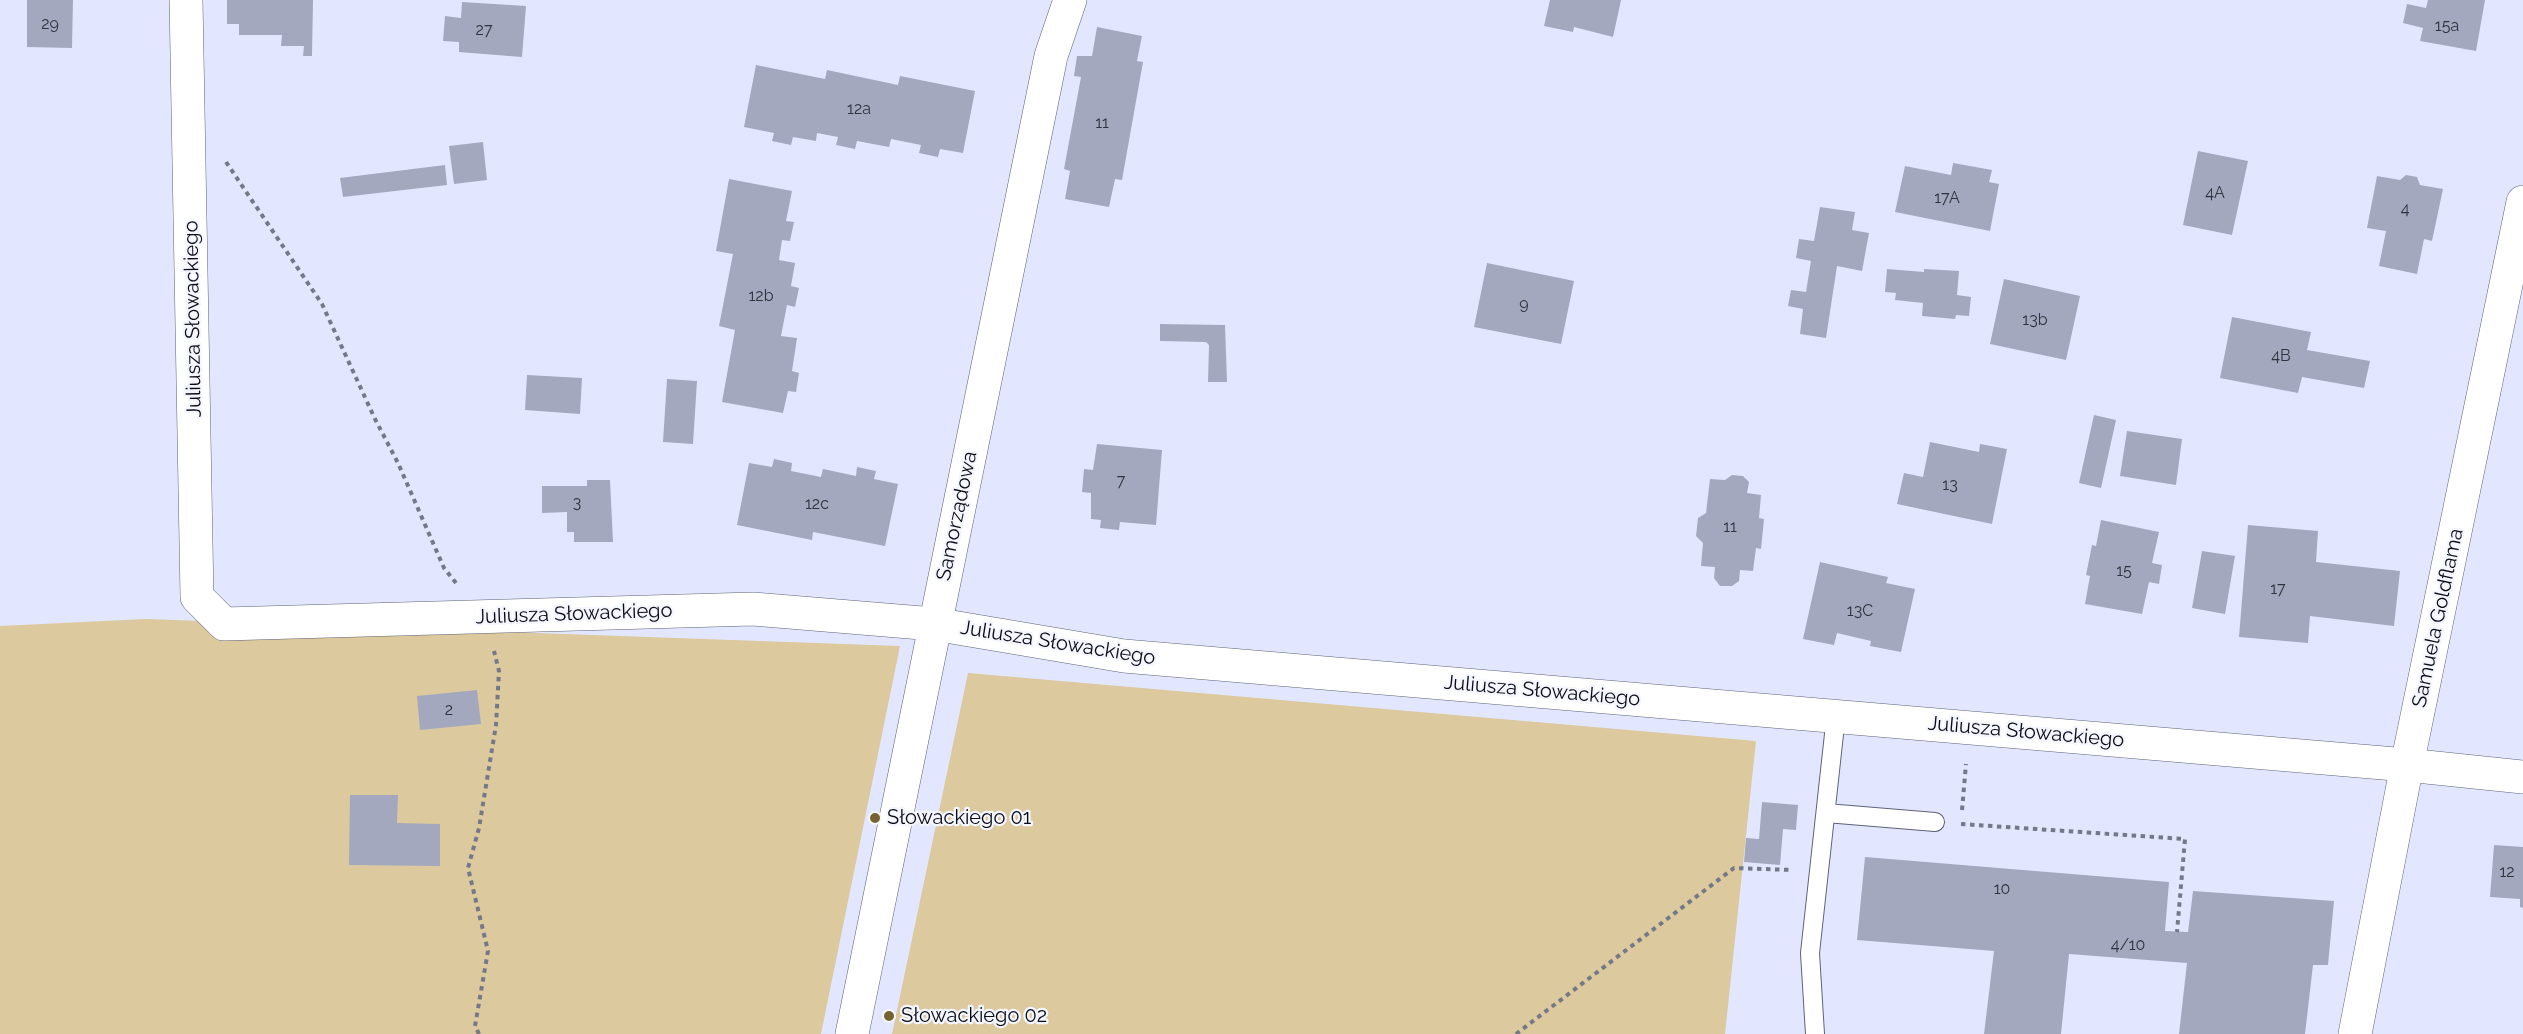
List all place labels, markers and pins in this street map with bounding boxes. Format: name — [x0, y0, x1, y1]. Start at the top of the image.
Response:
place label: Słowackiego 01 — [887, 806, 1031, 830]
marker: Słowackiego 01 — [868, 811, 882, 825]
place label: Słowackiego 02 — [901, 1004, 1047, 1028]
marker: Słowackiego 02 — [882, 1009, 896, 1023]

